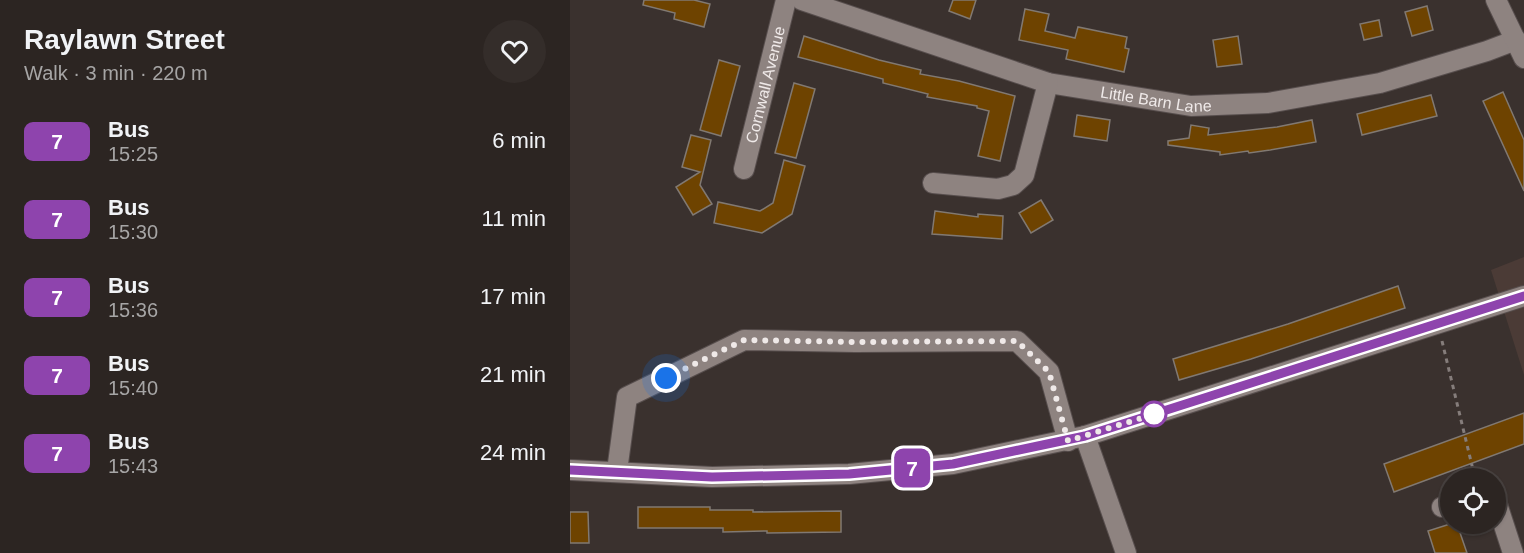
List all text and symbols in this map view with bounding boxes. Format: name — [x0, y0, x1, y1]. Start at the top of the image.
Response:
button: heart — [483, 20, 546, 83]
text: Raylawn Street — [24, 24, 225, 55]
street label: Cornwall Avenue — [743, 24, 788, 145]
text: Walk · 3 min · 220 m — [24, 62, 208, 84]
street label: Little Barn Lane — [1099, 84, 1212, 115]
text: Bus — [108, 117, 150, 142]
text: 6 min — [492, 128, 546, 153]
text: 7 — [51, 130, 63, 153]
text: 15:25 — [108, 143, 158, 165]
text: Bus — [108, 195, 150, 220]
text: 11 min — [482, 206, 546, 231]
text: 7 — [51, 208, 63, 231]
text: 15:30 — [108, 221, 158, 243]
text: Bus — [108, 273, 150, 298]
text: 17 min — [480, 284, 546, 309]
text: 7 — [51, 286, 63, 309]
text: 15:36 — [108, 299, 158, 321]
text: Bus — [108, 351, 150, 376]
text: 21 min — [480, 362, 546, 387]
your location — [651, 363, 681, 393]
text: 7 — [51, 364, 63, 387]
text: 15:40 — [108, 377, 158, 399]
unlabelled marker — [1141, 401, 1167, 427]
text: Bus — [108, 429, 150, 454]
text: 24 min — [480, 440, 546, 465]
text: 7 — [51, 442, 63, 465]
line badge: 7 — [892, 448, 932, 488]
text: 15:43 — [108, 455, 158, 477]
text: 7 — [906, 457, 918, 480]
map controls — [1440, 468, 1506, 534]
button: locate — [1440, 468, 1506, 534]

